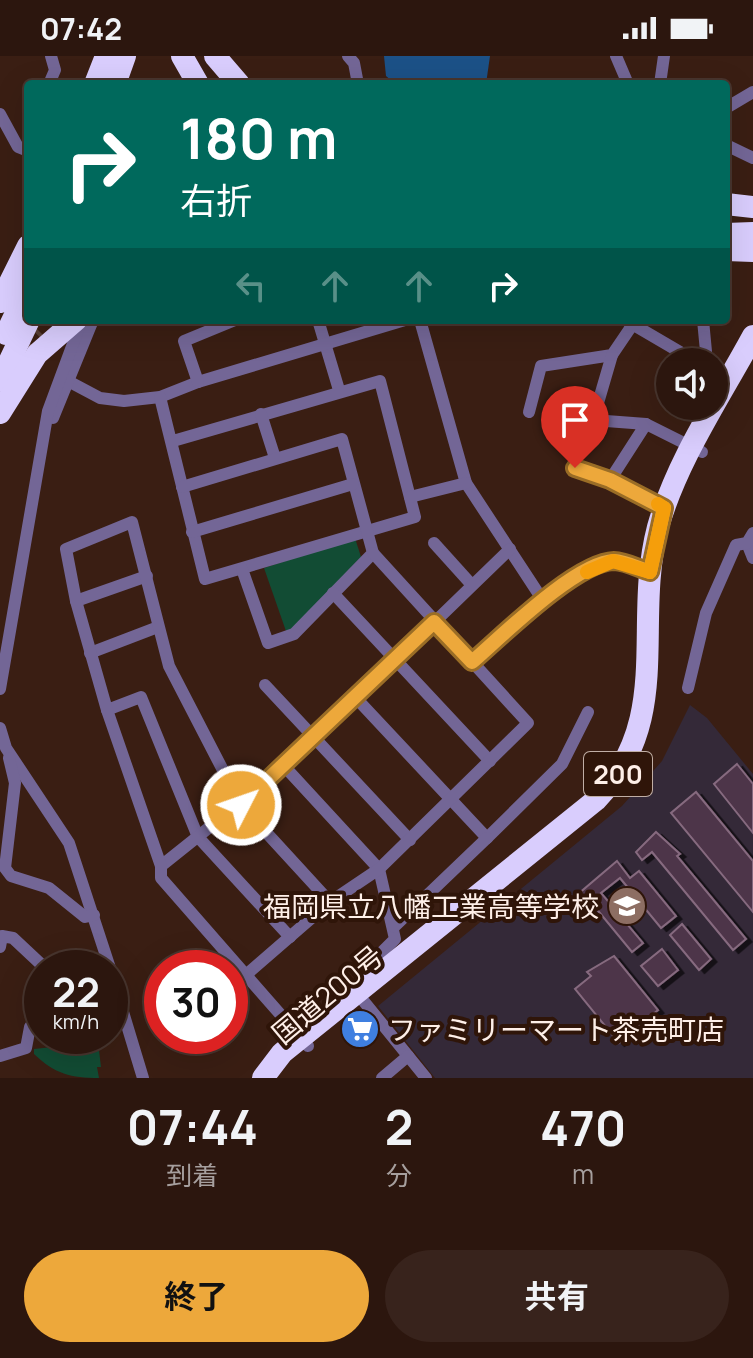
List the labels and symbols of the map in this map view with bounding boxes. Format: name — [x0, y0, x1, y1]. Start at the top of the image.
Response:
pin — [541, 386, 609, 468]
road number: 200 — [584, 752, 652, 796]
position arrow — [199, 763, 283, 847]
school or university icon: 福岡県立八幡工業高等学校 — [606, 885, 648, 927]
place label: 福岡県立八幡工業高等学校 — [263, 887, 599, 925]
street label: 国道200号 — [263, 936, 391, 1052]
speed limit sign: 30 — [144, 950, 248, 1054]
supermarket icon: ファミリーマート茶売町店 — [339, 1008, 381, 1050]
place label: ファミリーマート茶売町店 — [388, 1010, 724, 1048]

